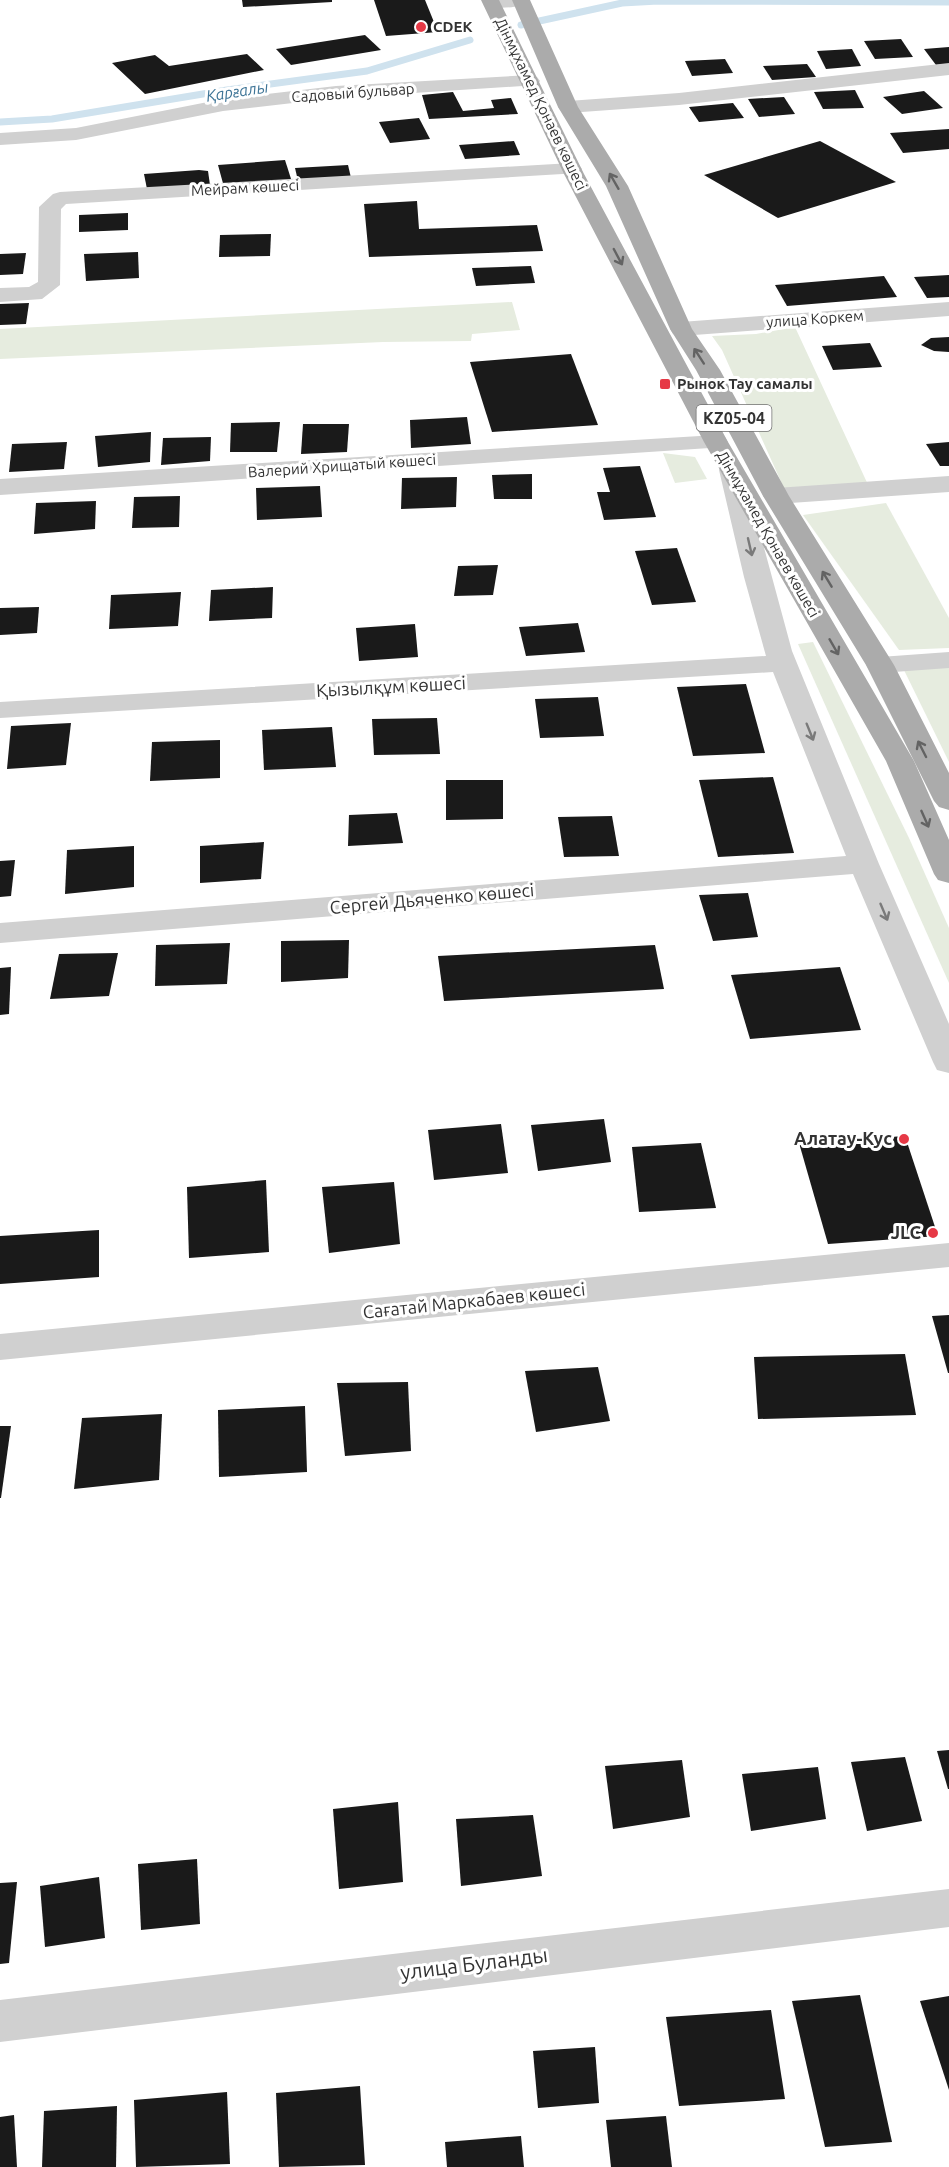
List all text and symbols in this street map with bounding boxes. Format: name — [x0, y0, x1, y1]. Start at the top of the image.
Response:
street label: Дінмұхамед Қонаев көшесі — [492, 15, 591, 193]
place label: CDEK — [433, 18, 472, 35]
marker: CDEK — [414, 20, 428, 34]
water label: Қарғалы — [205, 77, 269, 105]
street label: Садовый бульвар — [291, 80, 415, 105]
one-way arrow — [608, 173, 620, 190]
street label: Мейрам көшесі — [190, 176, 299, 199]
one-way arrow — [613, 247, 624, 265]
street label: улица Коркем — [766, 307, 864, 330]
one-way arrow — [692, 348, 704, 365]
place label: Рынок Тау самалы — [677, 375, 812, 392]
marker: Рынок Тау самалы — [658, 377, 672, 391]
road number: KZ05-04 — [696, 405, 771, 431]
street label: Дінмұхамед Қонаев көшесі — [714, 447, 823, 620]
street label: Валерий Хрищатый көшесі — [247, 450, 437, 481]
one-way arrow — [744, 537, 756, 556]
one-way arrow — [821, 571, 833, 588]
one-way arrow — [828, 638, 840, 655]
street label: Қызылқұм көшесі — [316, 672, 466, 700]
one-way arrow — [805, 722, 816, 740]
one-way arrow — [916, 741, 928, 759]
one-way arrow — [920, 810, 931, 828]
street label: Сергей Дьяченко көшесі — [329, 879, 535, 917]
one-way arrow — [880, 903, 891, 921]
place label: Алатау-Кус — [794, 1128, 892, 1148]
marker: Алатау-Кус — [897, 1132, 911, 1146]
place label: JLC — [891, 1222, 921, 1242]
marker: JLC — [926, 1226, 940, 1240]
street label: Сағатай Маркабаев көшесі — [362, 1278, 586, 1322]
street label: улица Буланды — [399, 1942, 549, 1984]

